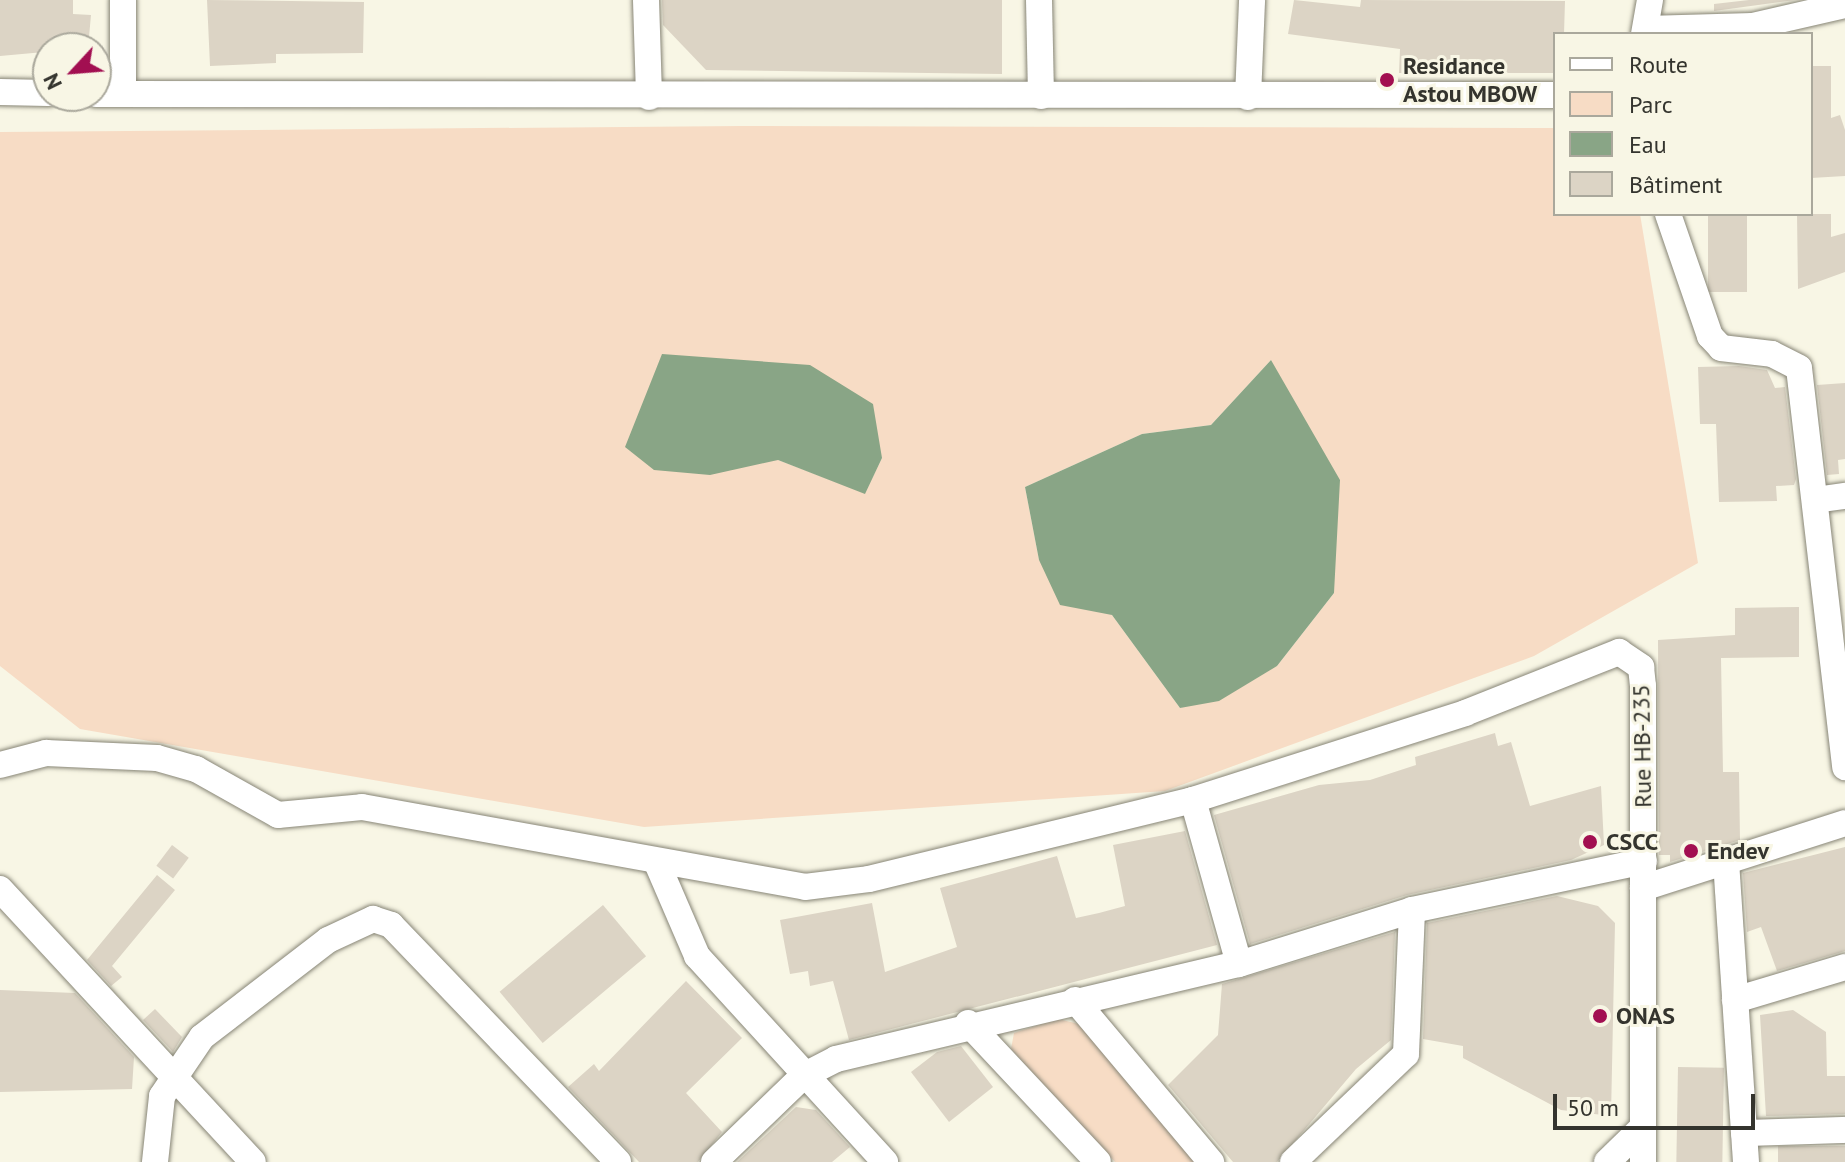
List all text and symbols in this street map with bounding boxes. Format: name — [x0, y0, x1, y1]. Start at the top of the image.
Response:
north arrow — [32, 32, 112, 112]
legend — [1553, 32, 1813, 216]
text: Route — [1629, 49, 1688, 80]
place label: Residance Astou MBOW — [1403, 52, 1537, 108]
text: N — [36, 69, 68, 94]
marker: Residance Astou MBOW — [1378, 71, 1396, 89]
text: Parc — [1629, 89, 1672, 120]
text: Eau — [1629, 129, 1667, 160]
text: Bâtiment — [1629, 169, 1722, 200]
street label: Rue HB-235 — [1627, 684, 1657, 808]
place label: CSCC — [1606, 828, 1658, 856]
marker: CSCC — [1581, 833, 1599, 851]
place label: Endev — [1707, 837, 1769, 865]
marker: Endev — [1682, 842, 1700, 860]
place label: ONAS — [1616, 1002, 1675, 1030]
marker: ONAS — [1591, 1007, 1609, 1025]
scale bar — [1557, 1078, 1759, 1128]
text: 50 m — [1567, 1092, 1619, 1123]

